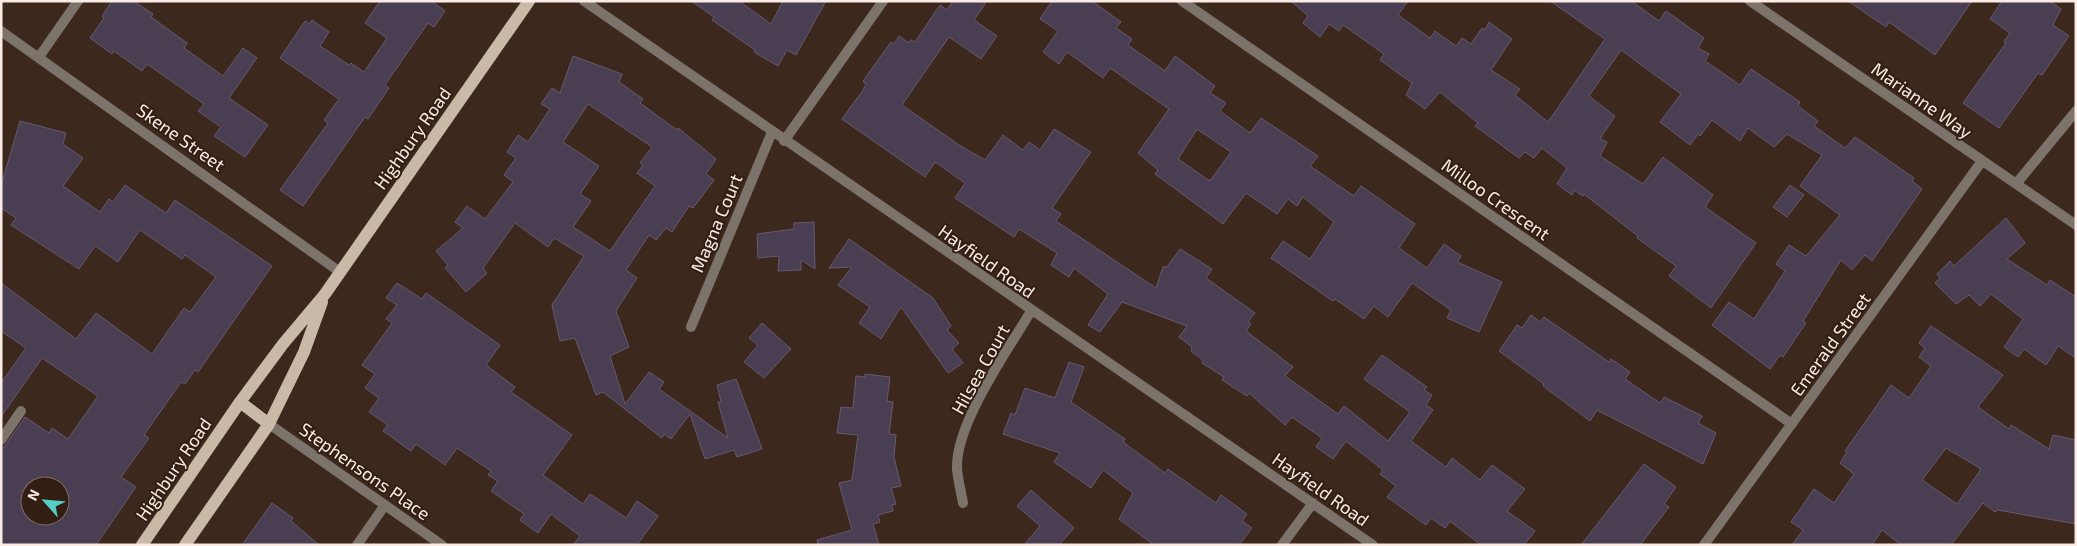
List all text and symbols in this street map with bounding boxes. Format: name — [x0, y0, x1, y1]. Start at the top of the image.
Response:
street label: Marianne Way — [1867, 57, 1977, 143]
street label: Highbury Road — [369, 83, 455, 193]
street label: Skene Street — [133, 98, 230, 176]
street label: Milloo Crescent — [1438, 154, 1554, 245]
street label: Magna Court — [685, 170, 747, 276]
street label: Hayfield Road — [934, 220, 1040, 302]
street label: Emerald Street — [1785, 288, 1875, 400]
street label: Hilsea Court — [946, 320, 1014, 418]
street label: Highbury Road — [131, 413, 215, 525]
street label: Stephensons Place — [295, 418, 435, 524]
street label: Hayfield Road — [1268, 448, 1374, 530]
north arrow — [20, 476, 70, 526]
text: N — [23, 487, 43, 503]

